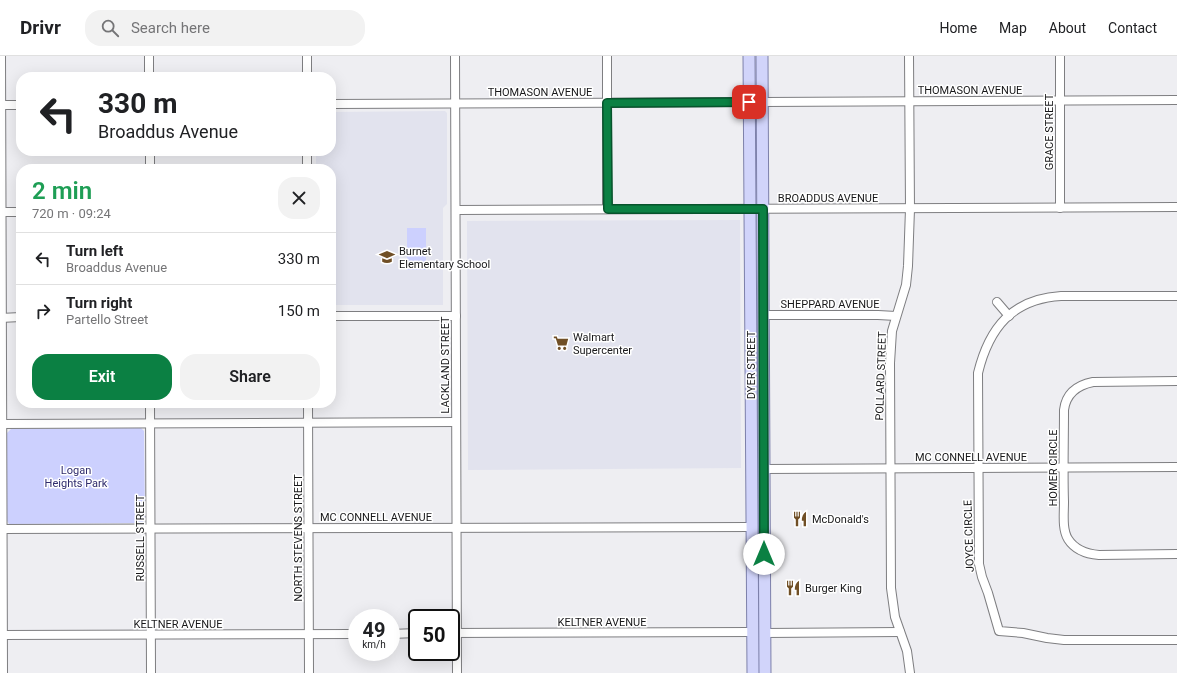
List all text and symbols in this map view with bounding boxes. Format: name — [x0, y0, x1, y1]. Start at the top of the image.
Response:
search box — [85, 10, 365, 46]
text: Drivr — [20, 16, 61, 39]
icon: search — [99, 17, 121, 39]
text: Search here — [131, 19, 210, 37]
text: Home — [939, 20, 977, 36]
text: Map — [999, 20, 1027, 36]
text: About — [1049, 20, 1086, 36]
text: Contact — [1108, 20, 1157, 36]
street label: THOMASON AVENUE — [918, 84, 1022, 97]
pin — [732, 85, 766, 119]
street label: THOMASON AVENUE — [488, 86, 592, 99]
text: 330 m — [98, 87, 177, 120]
icon: left — [32, 88, 84, 140]
icon: arrive — [738, 91, 760, 113]
street label: GRACE STREET — [1043, 93, 1056, 170]
text: Broaddus Avenue — [98, 121, 238, 142]
text: 2 min — [32, 177, 92, 205]
button: close — [278, 177, 320, 219]
street label: BROADDUS AVENUE — [778, 192, 878, 205]
text: 720 m · 09:24 — [32, 206, 111, 221]
text: Turn left — [66, 242, 123, 260]
place label: Burnet Elementary School — [399, 245, 490, 271]
icon: left — [32, 248, 54, 270]
school or university icon: Burnet Elementary School — [378, 248, 396, 266]
text: 330 m — [278, 250, 320, 268]
text: Broaddus Avenue — [66, 260, 167, 275]
text: Turn right — [66, 294, 132, 312]
street label: SHEPPARD AVENUE — [781, 298, 879, 311]
icon: right — [32, 300, 54, 322]
text: 150 m — [278, 302, 320, 320]
text: Partello Street — [66, 312, 148, 327]
street label: LACKLAND STREET — [439, 316, 452, 414]
street label: DYER STREET — [745, 330, 758, 399]
place label: Walmart Supercenter — [573, 331, 632, 357]
street label: POLLARD STREET — [873, 331, 889, 421]
supermarket icon: Walmart Supercenter — [552, 334, 570, 352]
button: Exit — [32, 354, 172, 400]
button: Share — [180, 354, 320, 400]
street label: HOMER CIRCLE — [1047, 429, 1060, 507]
street label: MC CONNELL AVENUE — [915, 451, 1027, 464]
park label: Logan Heights Park — [45, 464, 108, 490]
street label: NORTH STEVENS STREET — [292, 474, 305, 602]
street label: RUSSELL STREET — [134, 494, 147, 581]
street label: JOYCE CIRCLE — [961, 500, 977, 572]
restaurant icon: McDonald's — [791, 510, 809, 528]
street label: MC CONNELL AVENUE — [320, 511, 432, 524]
place label: McDonald's — [812, 513, 869, 526]
position arrow — [743, 533, 785, 575]
restaurant icon: Burger King — [784, 579, 802, 597]
place label: Burger King — [805, 582, 862, 595]
speed limit sign: 50 — [408, 609, 460, 661]
street label: KELTNER AVENUE — [558, 616, 646, 629]
street label: KELTNER AVENUE — [134, 618, 222, 631]
text: 49 — [363, 618, 385, 642]
text: km/h — [362, 639, 386, 650]

